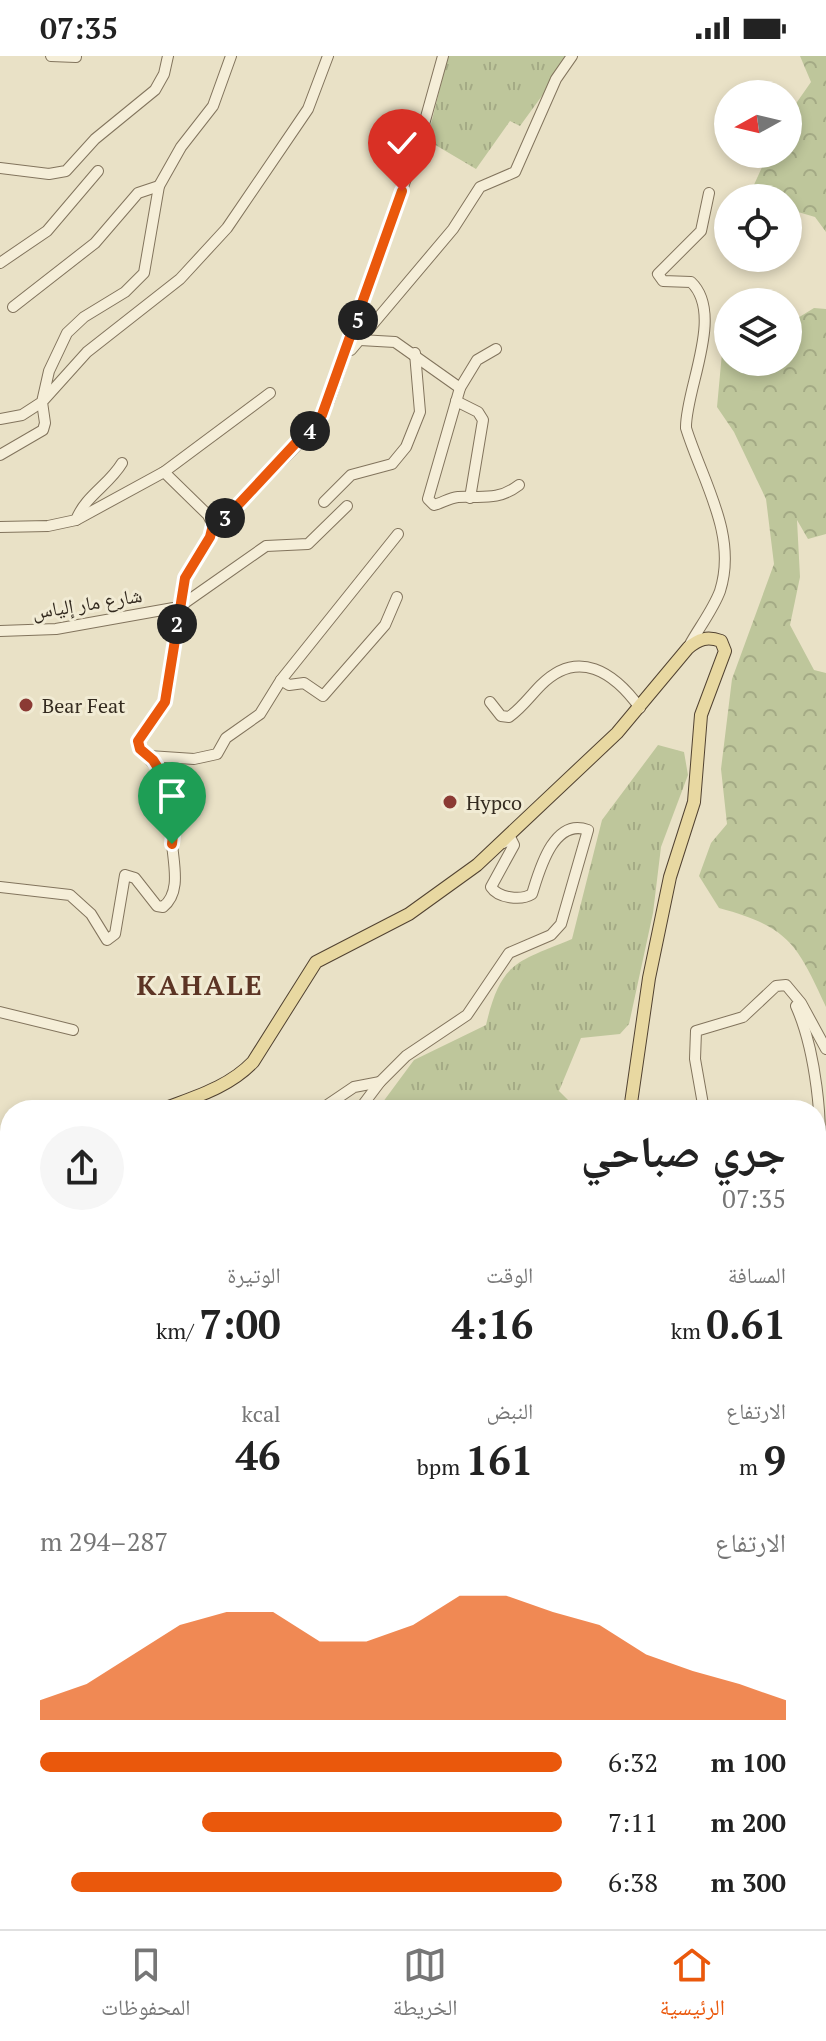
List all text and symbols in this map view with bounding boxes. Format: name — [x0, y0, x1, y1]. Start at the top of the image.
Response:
text: 07:35 — [40, 8, 118, 48]
north arrow — [714, 80, 802, 168]
map controls — [714, 80, 802, 376]
pin — [368, 109, 436, 191]
icon: check — [380, 121, 424, 165]
button: locate — [714, 184, 802, 272]
button: layers — [714, 288, 802, 376]
pin: 5 — [338, 300, 378, 340]
text: 5 — [352, 305, 364, 334]
pin: 4 — [290, 411, 330, 451]
text: 4 — [304, 416, 316, 445]
pin: 3 — [205, 498, 245, 538]
text: 3 — [219, 503, 231, 532]
street label: شارع مار إلياس — [30, 581, 144, 626]
pin: 2 — [157, 604, 197, 644]
text: 2 — [171, 609, 183, 638]
place label: Bear Feat — [42, 692, 126, 719]
marker: Bear Feat — [17, 696, 35, 714]
pin — [138, 762, 206, 844]
icon: arrive — [150, 774, 194, 818]
place label: Hypco — [466, 789, 522, 816]
marker: Hypco — [441, 793, 459, 811]
district label: KAHALE — [136, 966, 264, 1003]
text: جري صباحي — [581, 1121, 786, 1180]
button: share — [40, 1126, 124, 1210]
text: 07:35 — [722, 1181, 786, 1215]
text: الوتيرة — [227, 1260, 281, 1289]
text: الوقت — [486, 1260, 533, 1289]
text: المسافة — [728, 1260, 786, 1289]
text: 7:00 — [199, 1297, 281, 1350]
text: 4:16 — [452, 1297, 533, 1350]
text: 0.61 — [706, 1297, 786, 1350]
text: /km — [156, 1316, 199, 1345]
text: km — [671, 1316, 706, 1345]
text: النبض — [486, 1396, 533, 1425]
text: الارتفاع — [726, 1396, 786, 1425]
text: kcal — [242, 1399, 281, 1428]
text: 46 — [235, 1428, 281, 1481]
text: 161 — [466, 1433, 533, 1486]
text: 9 — [763, 1433, 786, 1486]
text: bpm — [417, 1452, 466, 1481]
text: m — [739, 1452, 763, 1481]
text: 287–294 m — [40, 1524, 168, 1558]
text: الارتفاع — [715, 1525, 786, 1559]
text: 6:32 — [608, 1745, 658, 1779]
text: 100 m — [711, 1745, 786, 1779]
text: 7:11 — [608, 1805, 658, 1839]
text: 200 m — [711, 1805, 786, 1839]
text: 6:38 — [608, 1865, 658, 1899]
text: 300 m — [711, 1865, 786, 1899]
tab: المحفوظات — [101, 1943, 191, 2029]
tab: الخريطة — [393, 1943, 458, 2029]
tab: الرئيسية — [660, 1943, 725, 2029]

